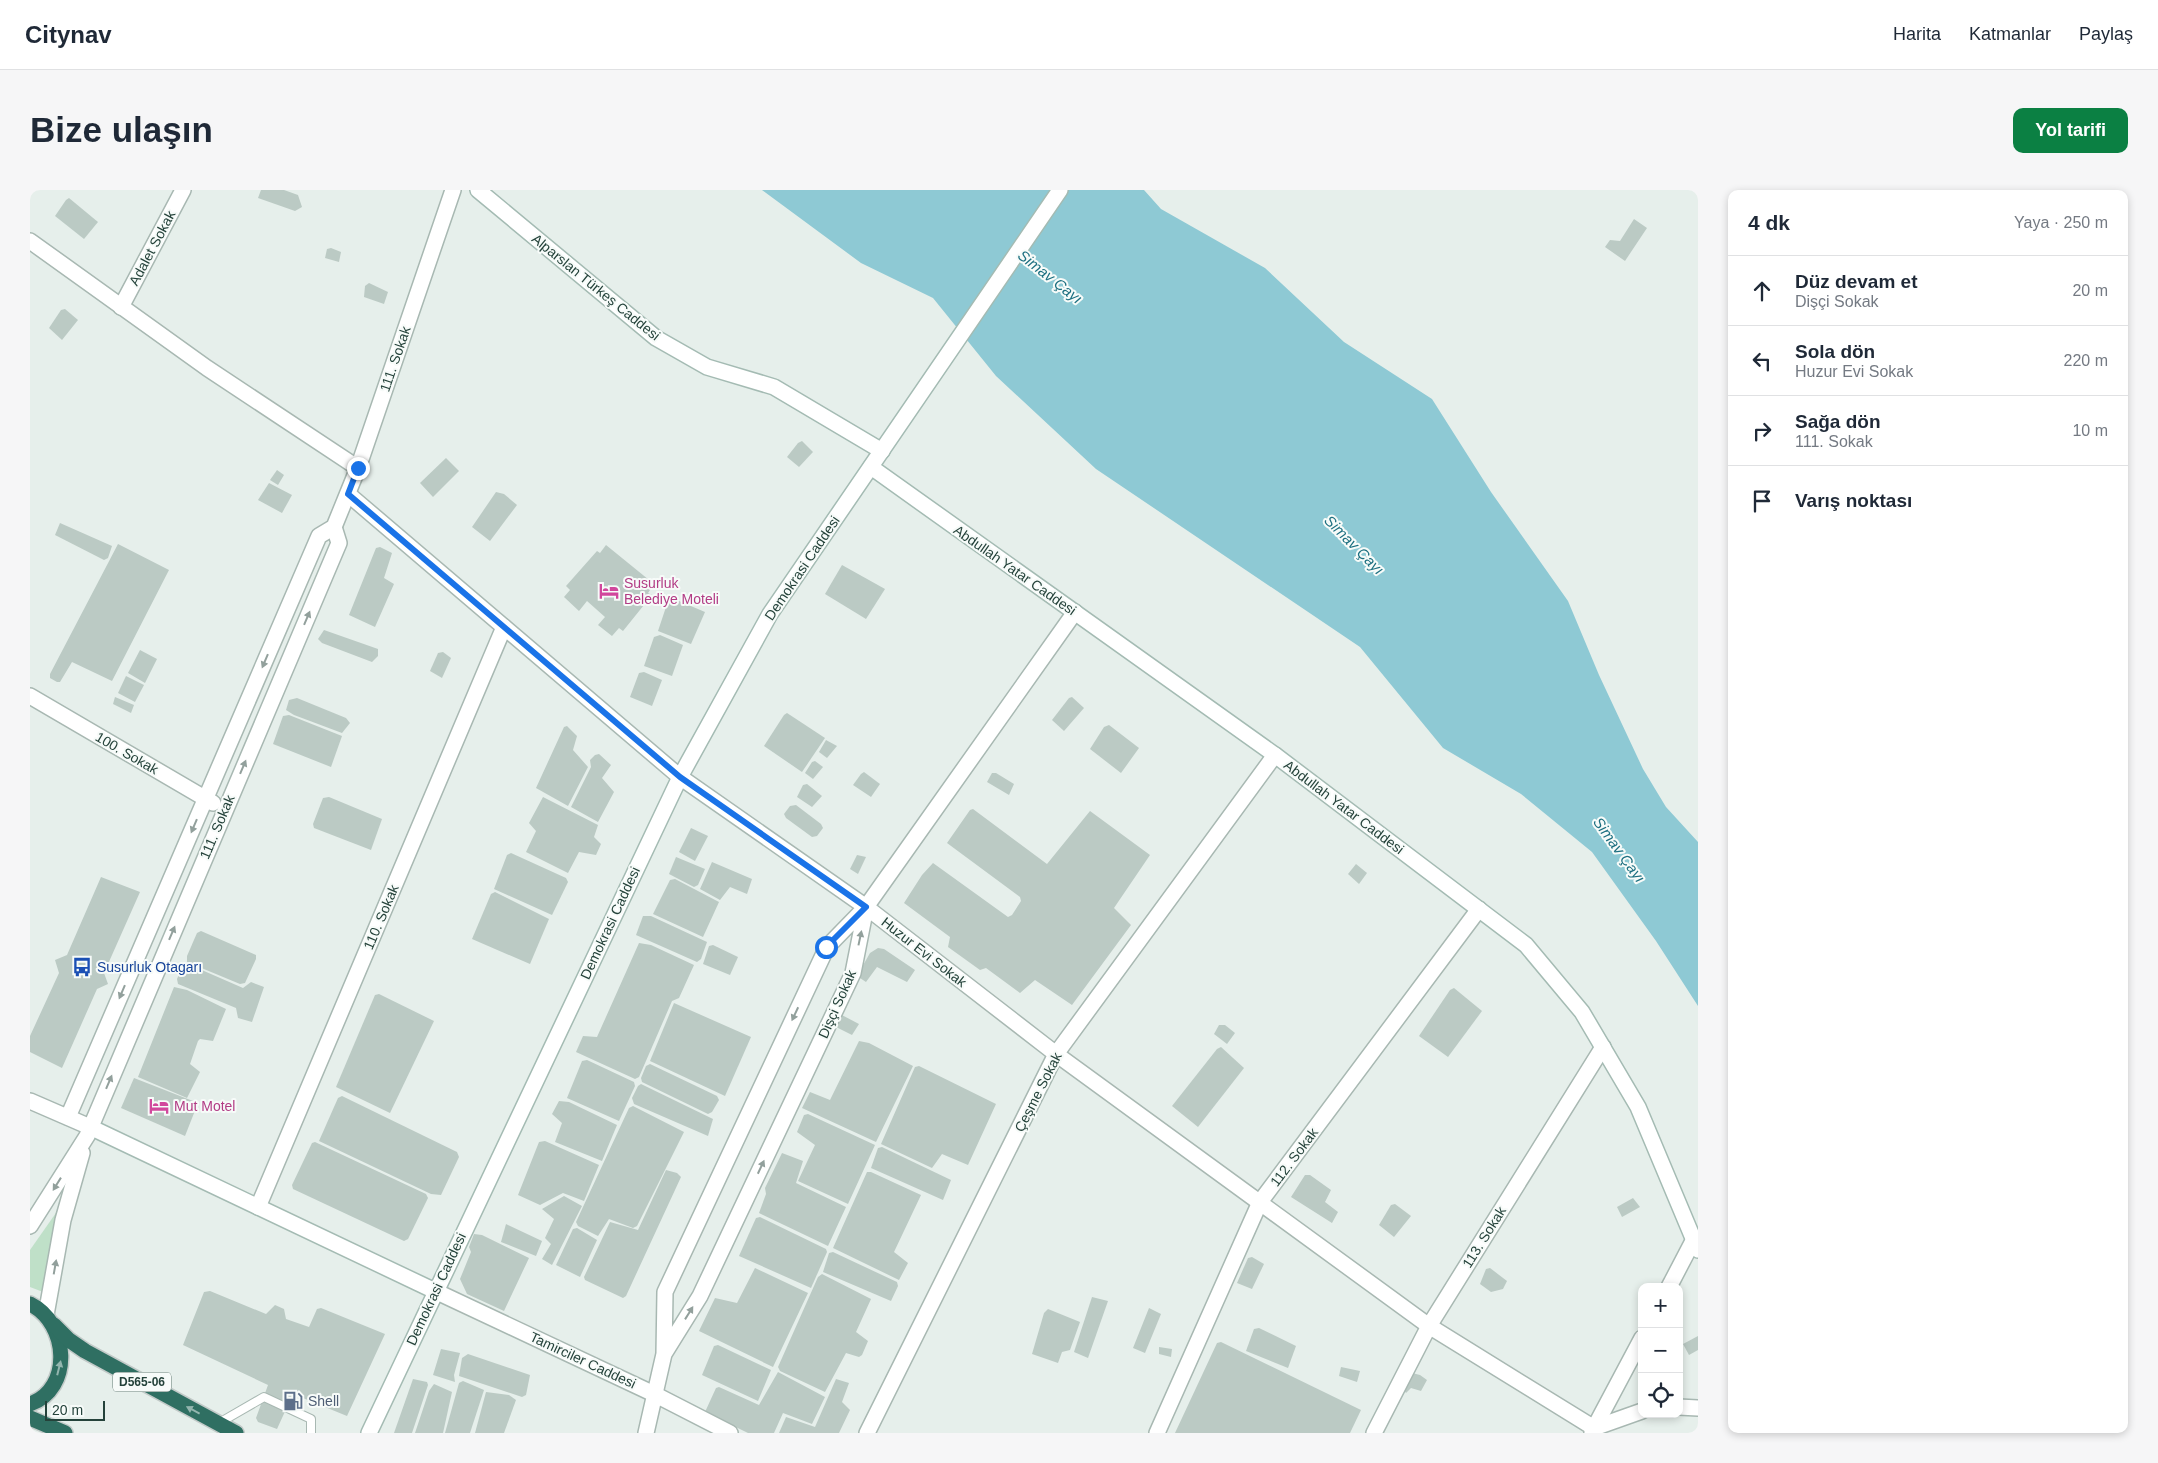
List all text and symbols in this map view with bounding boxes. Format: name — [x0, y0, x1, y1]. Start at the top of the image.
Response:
text: Citynav — [25, 21, 112, 48]
text: Harita — [1893, 24, 1941, 44]
text: Katmanlar — [1969, 24, 2051, 44]
text: Paylaş — [2079, 24, 2133, 44]
button: Yol tarifi — [2013, 108, 2128, 153]
text: Bize ulaşın — [30, 110, 213, 149]
street label: Adalet Sokak — [126, 207, 179, 288]
text: 4 dk — [1748, 211, 1790, 234]
text: Yaya · 250 m — [2014, 214, 2108, 231]
street label: Alparslan Türkeş Caddesi — [529, 230, 663, 344]
water label: Simav Çayı — [1015, 246, 1086, 307]
text: Düz devam et — [1795, 271, 1917, 292]
icon: ahead — [1748, 277, 1776, 305]
text: 20 m — [2072, 282, 2108, 299]
text: Dişçi Sokak — [1795, 293, 1879, 310]
street label: 111. Sokak — [376, 323, 414, 394]
text: Sola dön — [1795, 341, 1875, 362]
icon: left — [1748, 347, 1776, 375]
text: 220 m — [2064, 352, 2108, 369]
text: Huzur Evi Sokak — [1795, 363, 1913, 380]
text: Sağa dön — [1795, 411, 1881, 432]
icon: right — [1748, 417, 1776, 445]
text: 10 m — [2072, 422, 2108, 439]
text: 111. Sokak — [1795, 433, 1873, 450]
route end — [347, 457, 370, 480]
icon: arrive — [1748, 487, 1776, 515]
text: Varış noktası — [1795, 490, 1912, 511]
water label: Simav Çayı — [1321, 512, 1387, 578]
street label: Demokrasi Caddesi — [761, 513, 843, 623]
street label: Abdullah Yatar Caddesi — [951, 522, 1079, 618]
place label: Susurluk Belediye Moteli — [624, 575, 719, 607]
hotel icon: Susurluk Belediye Moteli — [598, 580, 620, 602]
one-way arrow — [303, 611, 311, 625]
one-way arrow — [261, 654, 269, 668]
street label: 100. Sokak — [93, 729, 162, 778]
street label: Abdullah Yatar Caddesi — [1281, 757, 1407, 857]
one-way arrow — [239, 759, 247, 774]
street label: 111. Sokak — [196, 792, 238, 861]
water label: Simav Çayı — [1590, 814, 1649, 886]
one-way arrow — [189, 819, 197, 833]
street label: Demokrasi Caddesi — [577, 864, 643, 982]
street label: 110. Sokak — [360, 881, 402, 952]
street label: Huzur Evi Sokak — [878, 914, 970, 991]
one-way arrow — [169, 926, 177, 940]
one-way arrow — [856, 931, 864, 946]
route start — [815, 936, 838, 959]
bus stop icon: Susurluk Otagarı — [71, 956, 93, 978]
place label: Susurluk Otagarı — [97, 959, 202, 975]
street label: Dişçi Sokak — [815, 966, 860, 1041]
one-way arrow — [118, 984, 126, 999]
one-way arrow — [791, 1007, 799, 1021]
street label: Çeşme Sokak — [1011, 1049, 1065, 1134]
one-way arrow — [105, 1075, 113, 1089]
hotel icon: Mut Motel — [148, 1095, 170, 1117]
place label: Mut Motel — [174, 1098, 235, 1114]
street label: 112. Sokak — [1267, 1124, 1322, 1189]
one-way arrow — [757, 1160, 765, 1174]
one-way arrow — [52, 1178, 62, 1191]
street label: 113. Sokak — [1459, 1203, 1510, 1271]
street label: Demokrasi Caddesi — [403, 1230, 469, 1348]
one-way arrow — [51, 1259, 59, 1275]
map controls — [1638, 1283, 1683, 1418]
button: + — [1638, 1283, 1683, 1328]
one-way arrow — [685, 1306, 694, 1319]
street label: Tamirciler Caddesi — [527, 1328, 639, 1392]
button: − — [1638, 1328, 1683, 1373]
one-way arrow — [55, 1360, 63, 1375]
road number: D565-06 — [113, 1372, 171, 1392]
button: locate — [1638, 1373, 1683, 1418]
fuel station icon: Shell — [282, 1390, 304, 1412]
place label: Shell — [308, 1393, 339, 1409]
scale bar — [45, 1398, 105, 1421]
text: 20 m — [52, 1402, 83, 1418]
one-way arrow — [186, 1406, 200, 1414]

